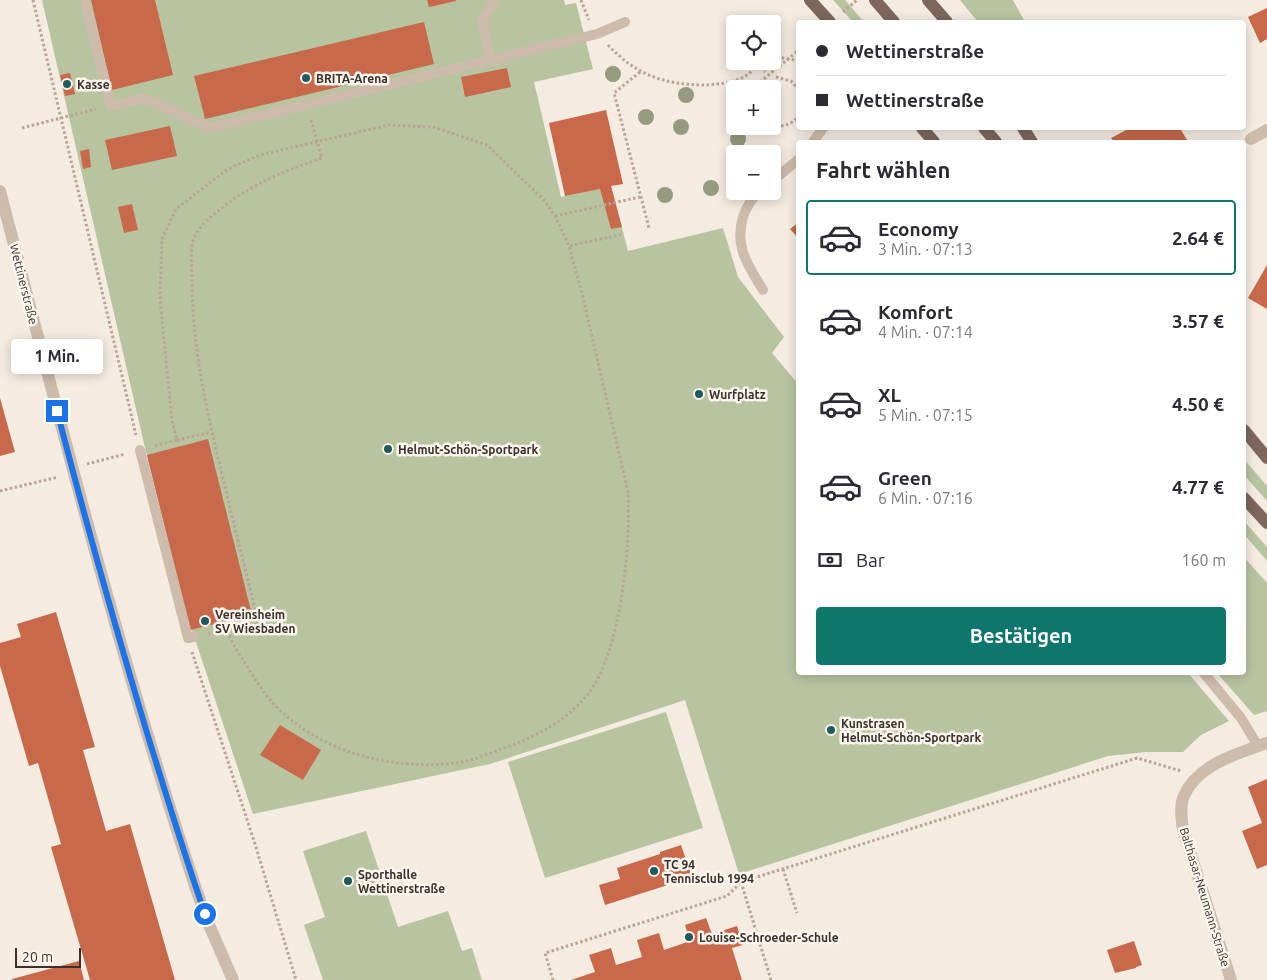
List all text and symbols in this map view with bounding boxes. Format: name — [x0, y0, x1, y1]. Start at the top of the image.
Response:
map controls — [726, 15, 781, 200]
button: locate — [726, 15, 781, 70]
text: Wettinerstraße — [846, 40, 984, 62]
marker: BRITA-Arena — [300, 72, 312, 84]
place label: BRITA-Arena — [316, 72, 388, 85]
marker: Kasse — [61, 78, 73, 90]
place label: Kasse — [77, 78, 110, 91]
button: + — [726, 80, 781, 135]
text: Wettinerstraße — [846, 89, 984, 111]
button: − — [726, 145, 781, 200]
text: Fahrt wählen — [816, 157, 950, 182]
icon: car — [818, 215, 863, 260]
text: Economy — [878, 218, 959, 240]
text: 2.64 € — [1172, 227, 1224, 249]
text: 3 Min. · 07:13 — [878, 240, 973, 258]
street label: Wettinerstraße — [8, 242, 40, 326]
icon: car — [818, 298, 863, 343]
text: Komfort — [878, 301, 953, 323]
text: 3.57 € — [1172, 310, 1224, 332]
text: 4 Min. · 07:14 — [878, 323, 973, 341]
callout: 1 Min. — [11, 338, 103, 374]
text: 1 Min. — [35, 347, 79, 365]
icon: car — [818, 381, 863, 426]
text: XL — [878, 384, 901, 406]
marker: Wurfplatz — [693, 388, 705, 400]
place label: Wurfplatz — [709, 388, 766, 401]
text: 4.50 € — [1172, 393, 1224, 415]
route end — [46, 400, 68, 422]
text: 5 Min. · 07:15 — [878, 406, 973, 424]
marker: Helmut-Schön-Sportpark — [382, 443, 394, 455]
place label: Helmut-Schön-Sportpark — [398, 443, 538, 456]
icon: car — [818, 464, 863, 509]
text: Green — [878, 467, 932, 489]
text: 4.77 € — [1172, 476, 1224, 498]
text: 6 Min. · 07:16 — [878, 489, 973, 507]
icon: cash — [816, 546, 844, 574]
text: Bar — [856, 549, 885, 571]
text: 160 m — [1181, 551, 1226, 569]
button: Bestätigen — [816, 607, 1226, 665]
place label: Vereinsheim SV Wiesbaden — [215, 608, 296, 635]
marker: Vereinsheim SV Wiesbaden — [199, 615, 211, 627]
place label: Kunstrasen Helmut-Schön-Sportpark — [841, 717, 981, 744]
marker: Kunstrasen Helmut-Schön-Sportpark — [825, 724, 837, 736]
street label: Balthasar-Neumann-Straße — [1178, 826, 1232, 968]
place label: TC 94 Tennisclub 1994 — [664, 858, 754, 885]
marker: TC 94 Tennisclub 1994 — [648, 865, 660, 877]
place label: Sporthalle Wettinerstraße — [358, 868, 445, 895]
marker: Sporthalle Wettinerstraße — [342, 875, 354, 887]
route start — [194, 903, 216, 925]
marker: Louise-Schroeder-Schule — [683, 931, 695, 943]
place label: Louise-Schroeder-Schule — [699, 931, 839, 944]
scale bar — [15, 945, 81, 968]
text: 20 m — [22, 949, 53, 965]

